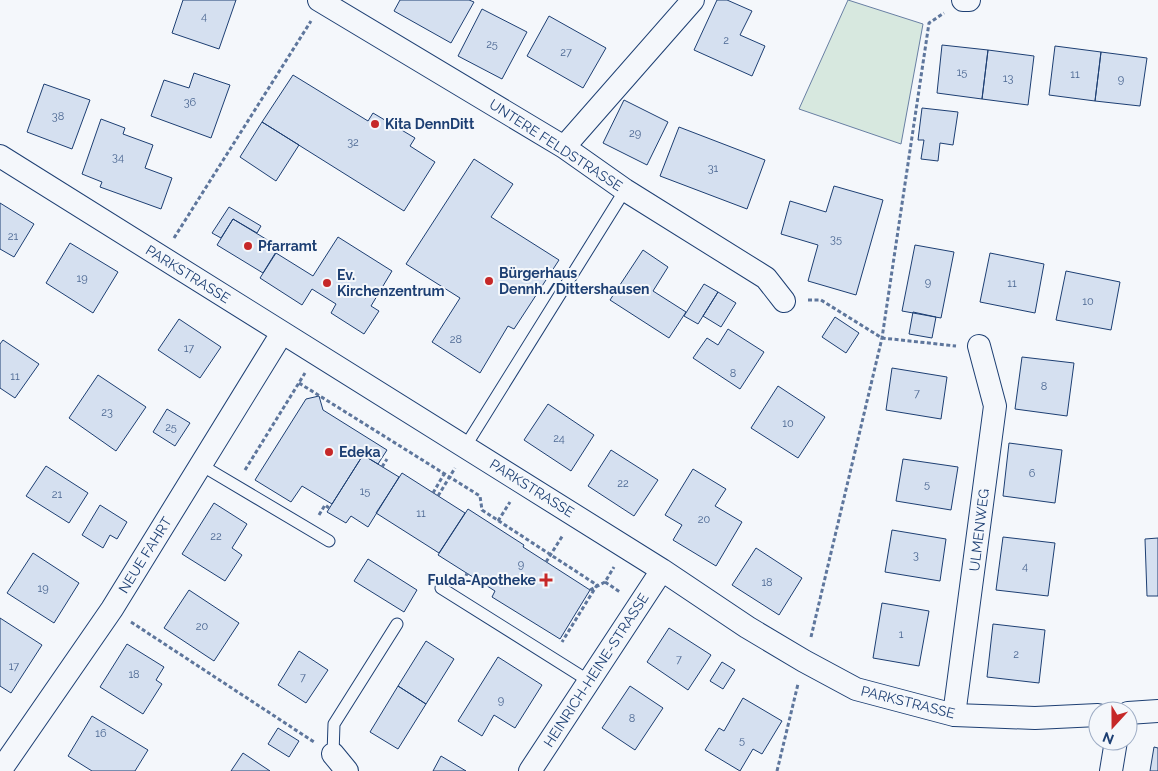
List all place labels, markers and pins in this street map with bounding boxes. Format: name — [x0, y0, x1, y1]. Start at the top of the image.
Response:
place label: Kita DennDitt — [385, 116, 475, 132]
marker: Kita DennDitt — [369, 118, 381, 130]
place label: Pfarramt — [258, 238, 318, 254]
marker: Pfarramt — [242, 240, 254, 252]
place label: Bürgerhaus Dennh./Dittershausen — [499, 265, 650, 297]
place label: Ev. Kirchenzentrum — [337, 267, 445, 299]
marker: Bürgerhaus Dennh./Dittershausen — [483, 275, 495, 287]
marker: Ev. Kirchenzentrum — [321, 277, 333, 289]
place label: Edeka — [339, 444, 380, 460]
marker: Edeka — [323, 446, 335, 458]
place label: Fulda-Apotheke — [428, 572, 537, 588]
marker: Fulda-Apotheke — [540, 574, 552, 586]

